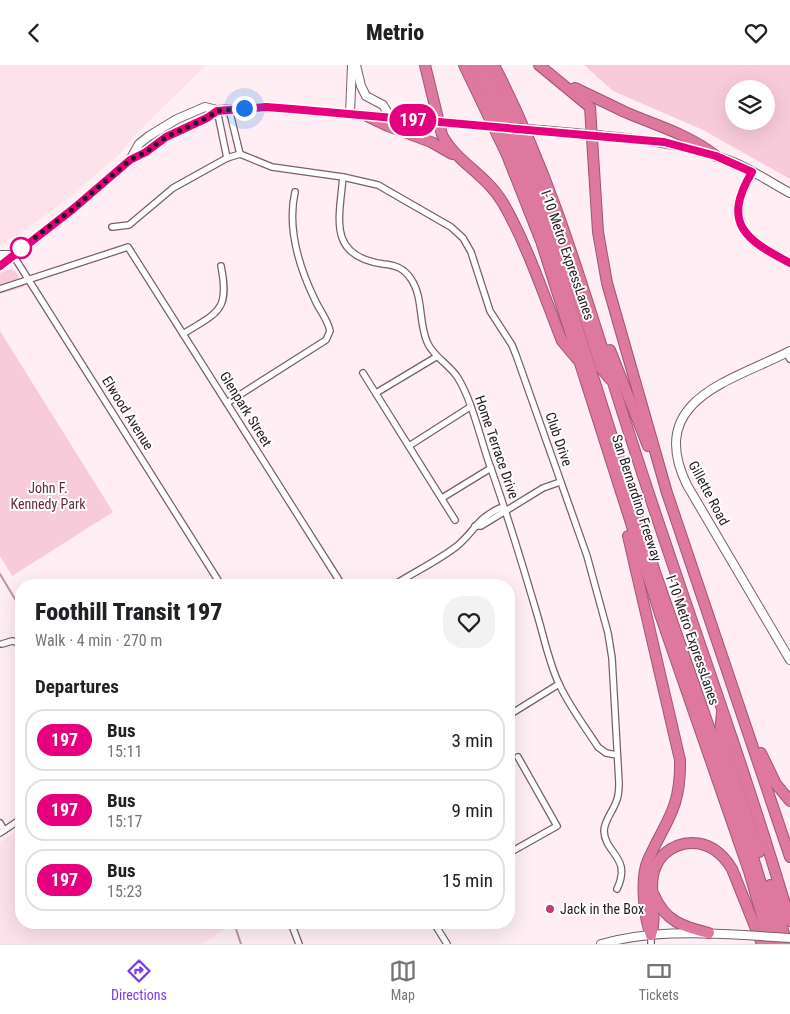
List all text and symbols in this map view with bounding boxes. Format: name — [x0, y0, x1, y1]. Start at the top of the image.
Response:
icon: back — [20, 19, 48, 47]
icon: heart — [742, 19, 770, 47]
text: Metrio — [366, 20, 424, 45]
map controls — [725, 80, 775, 130]
button: layers — [725, 80, 775, 130]
your location — [232, 96, 257, 121]
line badge: 197 — [384, 104, 442, 136]
text: 197 — [399, 109, 427, 130]
street label: I-10 Metro ExpressLanes — [538, 188, 598, 322]
unlabelled marker — [10, 237, 32, 259]
street label: Glenpark Street — [217, 369, 275, 449]
street label: Elwood Avenue — [99, 373, 157, 453]
street label: Home Terrace Drive — [472, 393, 522, 501]
street label: Club Drive — [542, 410, 576, 468]
street label: San Bernardino Freeway — [609, 432, 665, 564]
street label: Gillette Road — [685, 458, 733, 528]
park label: John F. Kennedy Park — [10, 480, 86, 512]
street label: I-10 Metro ExpressLanes — [663, 573, 723, 707]
button: heart — [443, 596, 495, 648]
text: Foothill Transit 197 — [35, 598, 222, 626]
text: Walk · 4 min · 270 m — [35, 631, 162, 650]
text: Departures — [35, 675, 119, 698]
text: Bus — [107, 719, 136, 742]
text: 197 — [51, 729, 78, 750]
text: 3 min — [451, 729, 493, 752]
text: 15:11 — [107, 742, 142, 761]
text: Bus — [107, 789, 136, 812]
text: 197 — [51, 799, 78, 820]
text: 9 min — [451, 799, 493, 822]
text: 15:17 — [107, 812, 142, 831]
text: Bus — [107, 859, 136, 882]
text: 197 — [51, 869, 78, 890]
text: 15 min — [442, 869, 493, 892]
text: 15:23 — [107, 882, 142, 901]
place label: Jack in the Box — [560, 901, 644, 917]
marker: Jack in the Box — [544, 903, 556, 915]
tab: Directions — [111, 957, 167, 1003]
tab: Map — [389, 957, 417, 1003]
tab: Tickets — [639, 957, 679, 1003]

